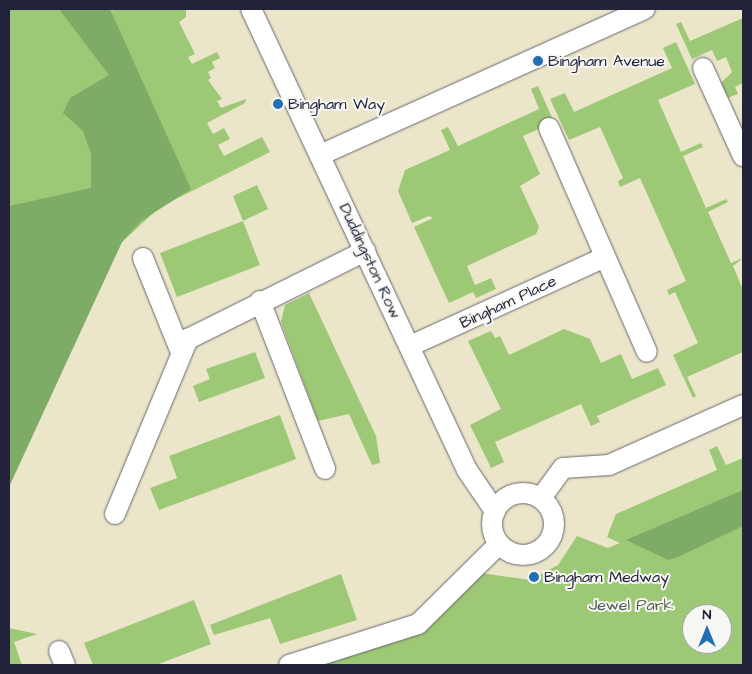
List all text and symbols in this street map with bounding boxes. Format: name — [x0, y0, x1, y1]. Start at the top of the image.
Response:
place label: Bingham Avenue — [548, 51, 665, 71]
marker: Bingham Avenue — [532, 55, 544, 67]
place label: Bingham Way — [288, 94, 385, 114]
marker: Bingham Way — [272, 98, 284, 110]
street label: Duddingston Row — [335, 200, 405, 322]
street label: Bingham Place — [457, 271, 559, 333]
place label: Bingham Medway — [544, 567, 669, 587]
marker: Bingham Medway — [528, 571, 540, 583]
park label: Jewel Park — [589, 595, 673, 615]
north arrow — [682, 604, 732, 654]
text: N — [703, 605, 711, 625]

